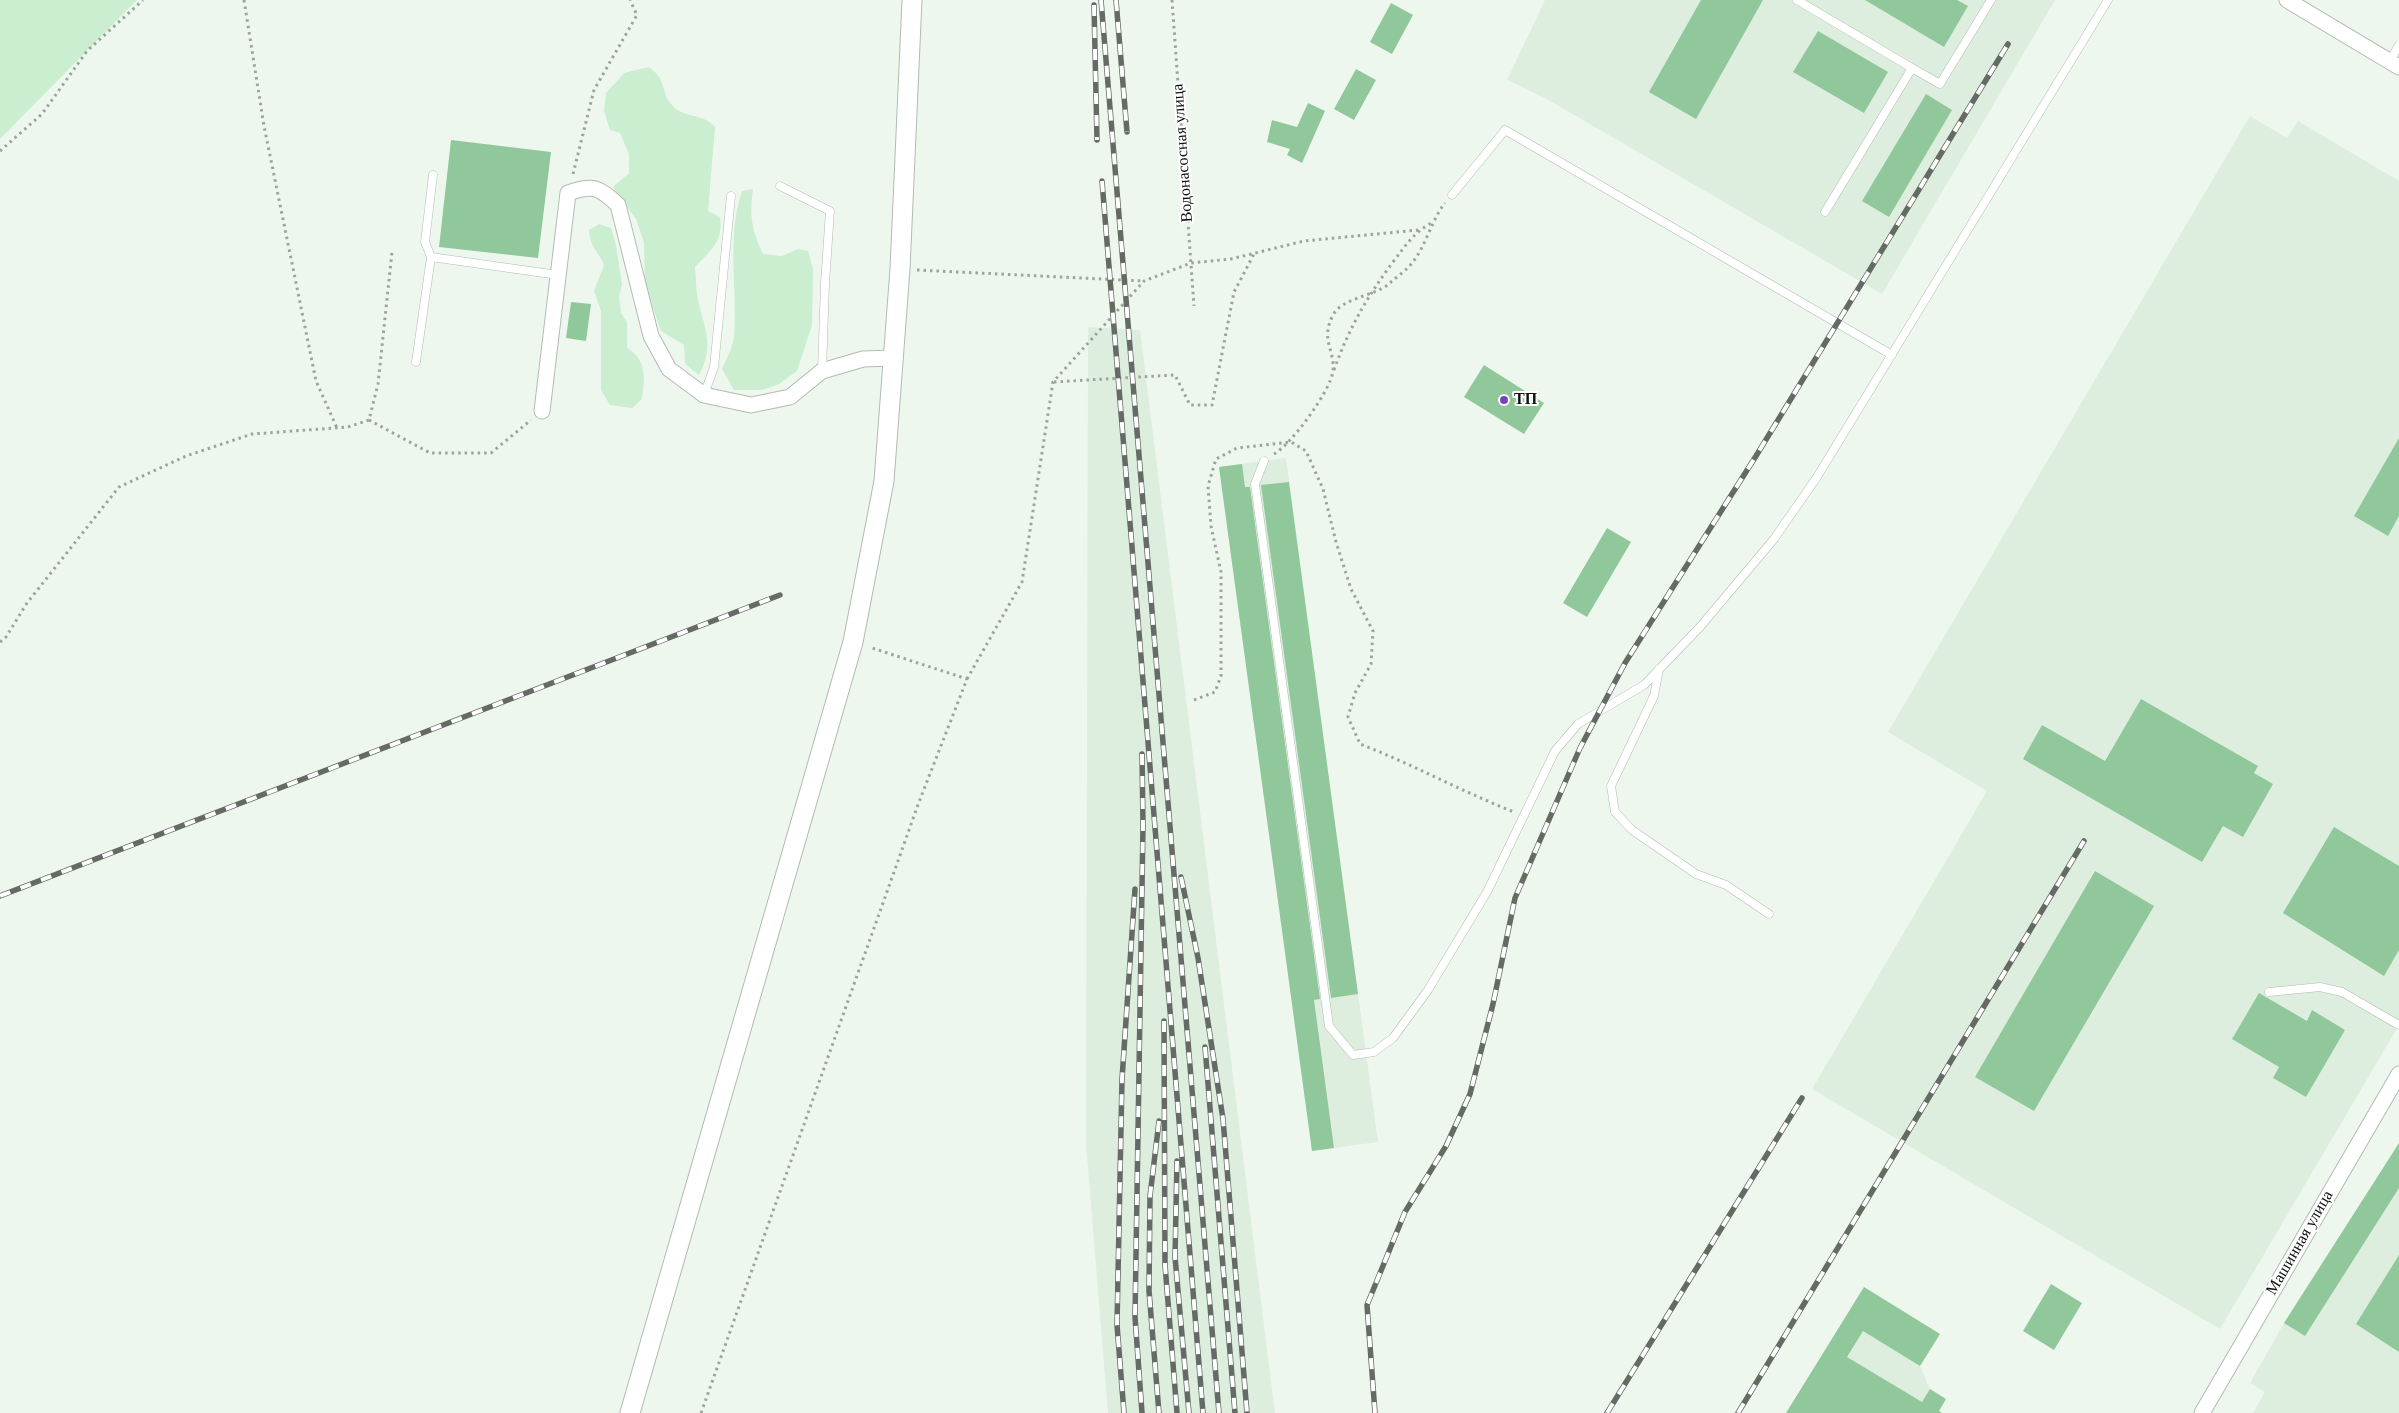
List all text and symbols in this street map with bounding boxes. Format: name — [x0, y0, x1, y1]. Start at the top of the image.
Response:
street label: Водонасосная улица — [1169, 83, 1197, 223]
place label: ТП — [1514, 390, 1537, 410]
marker: ТП — [1498, 394, 1510, 406]
street label: Машинная улица — [2262, 1187, 2338, 1299]

